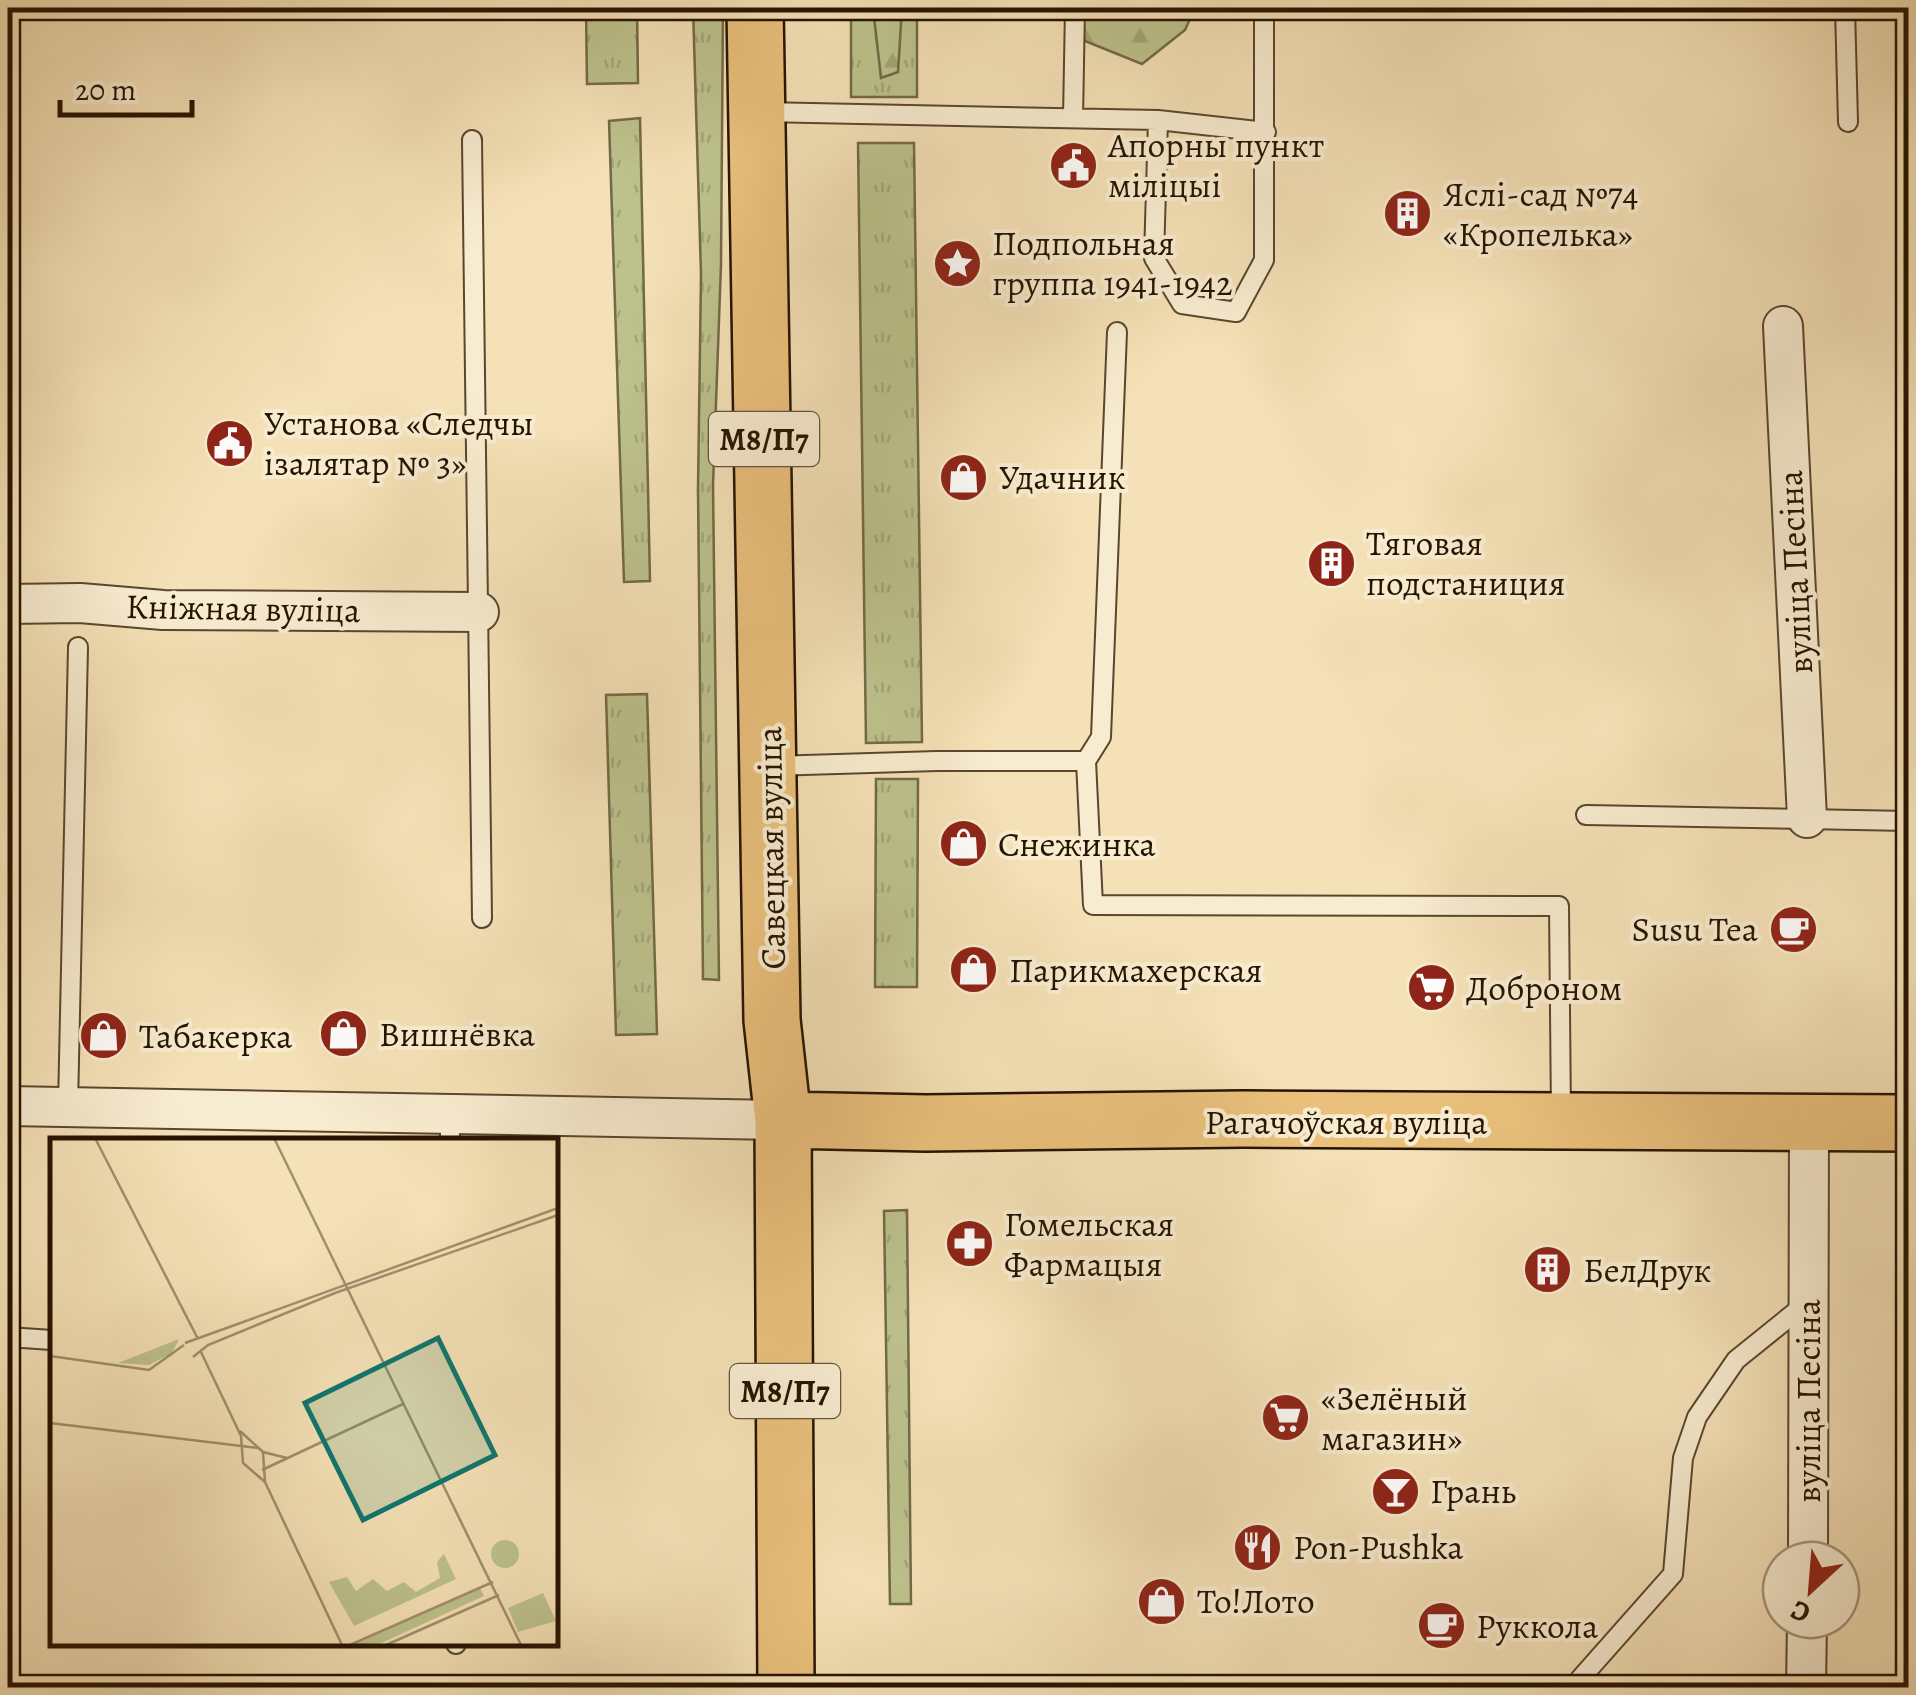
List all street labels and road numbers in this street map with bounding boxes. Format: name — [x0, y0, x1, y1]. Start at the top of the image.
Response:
road number: М8/П7 — [709, 412, 819, 466]
street label: вуліца Песіна — [1766, 469, 1824, 675]
street label: Кніжная вуліца — [125, 582, 361, 634]
street label: Савецкая вуліца — [745, 726, 797, 970]
street label: Рагачоўская вуліца — [1205, 1098, 1487, 1146]
street label: вуліца Песіна — [1784, 1299, 1832, 1503]
road number: М8/П7 — [730, 1364, 840, 1418]

